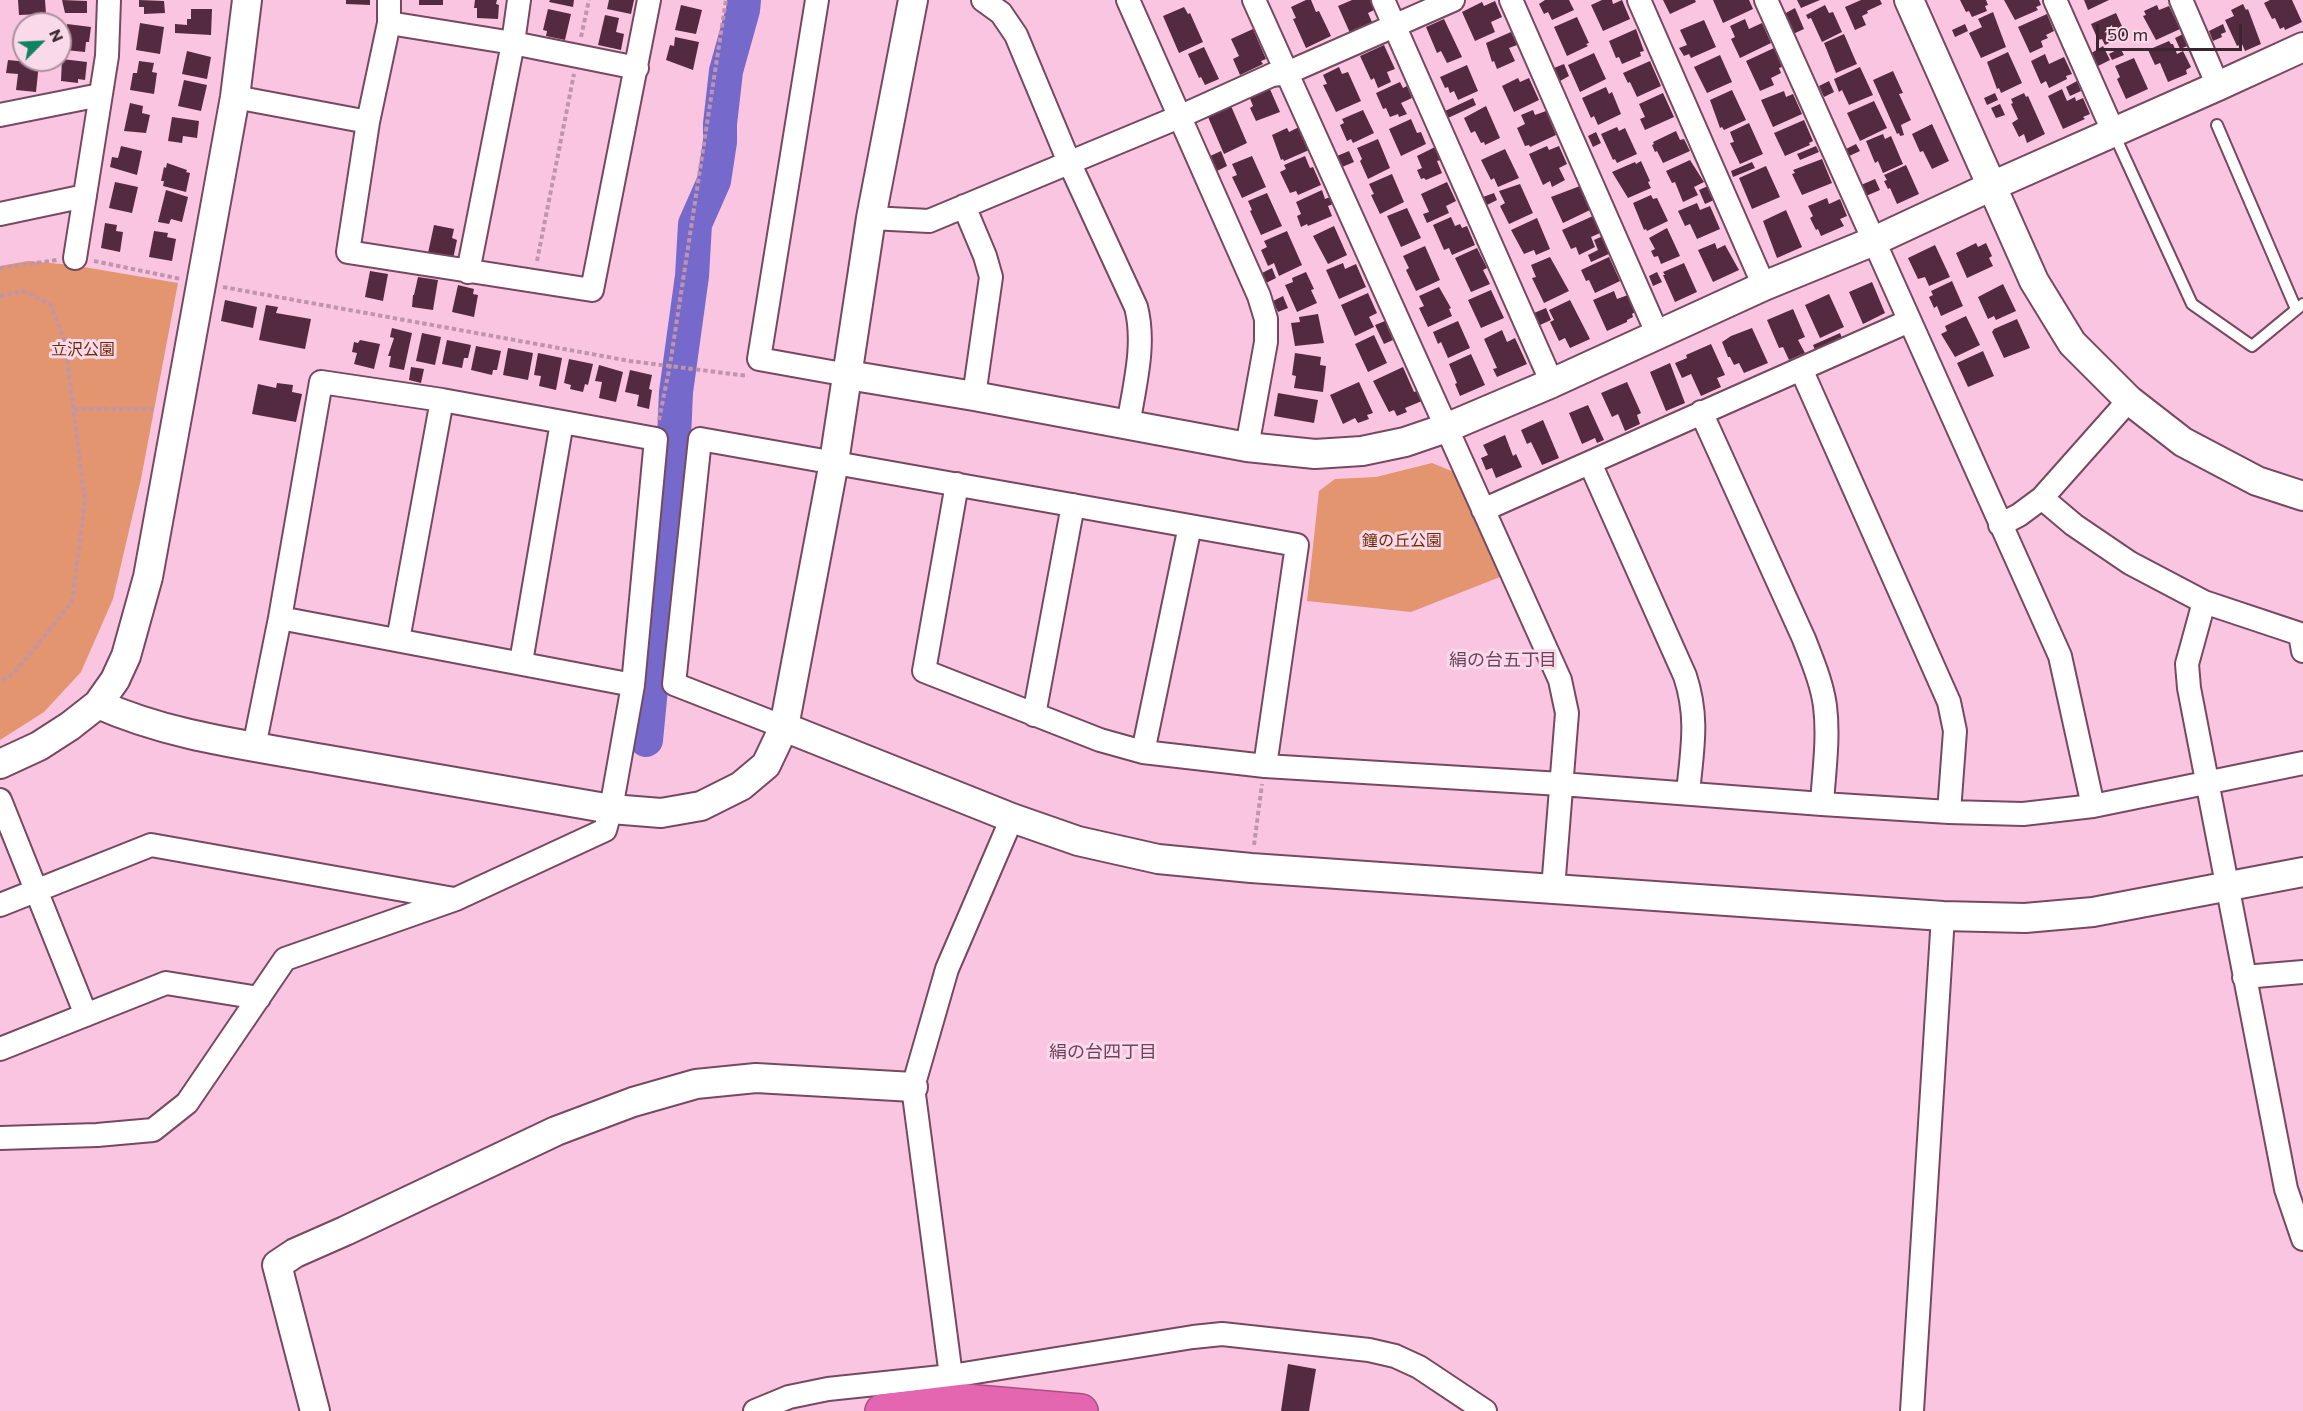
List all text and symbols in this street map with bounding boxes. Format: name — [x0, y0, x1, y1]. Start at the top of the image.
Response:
north arrow — [12, 12, 72, 72]
scale bar — [2099, 12, 2244, 50]
text: 50 m — [2107, 23, 2148, 45]
text: N — [46, 26, 68, 45]
park label: 立沢公園 — [51, 340, 115, 360]
park label: 鐘の丘公園 — [1362, 531, 1442, 551]
district label: 絹の台五丁目 — [1449, 649, 1557, 671]
district label: 絹の台四丁目 — [1049, 1041, 1157, 1063]

